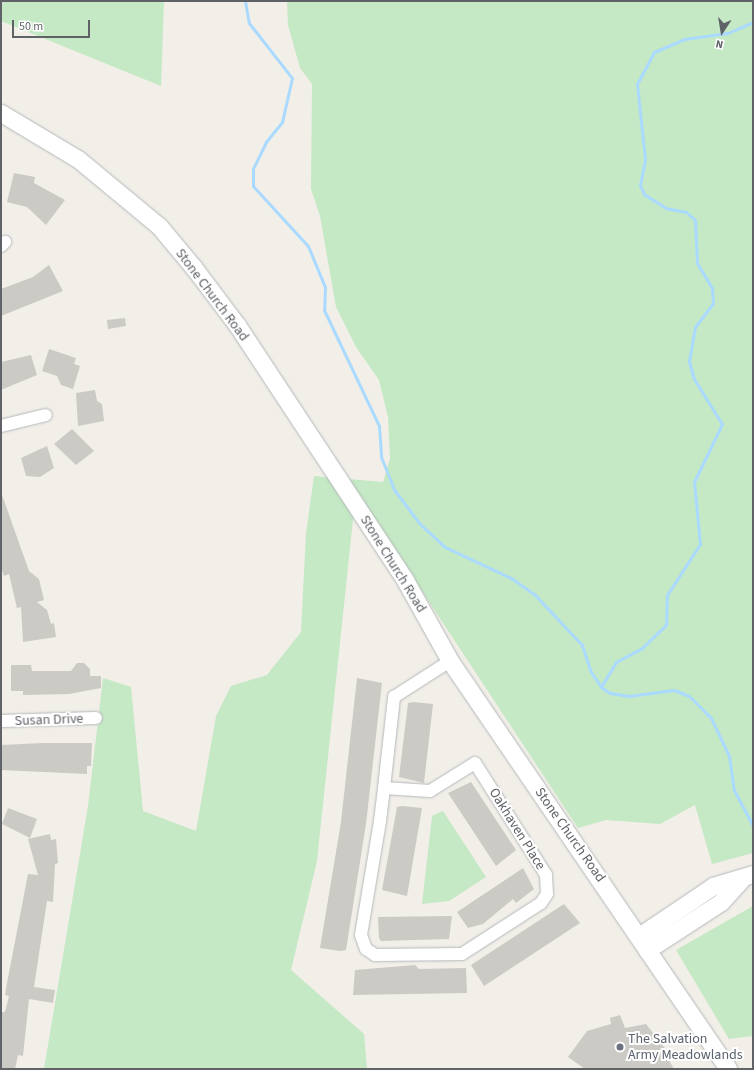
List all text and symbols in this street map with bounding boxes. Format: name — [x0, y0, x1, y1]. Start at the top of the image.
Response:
scale bar — [14, 12, 92, 38]
north arrow — [702, 12, 742, 52]
text: 50 m — [19, 18, 43, 35]
text: N — [714, 36, 725, 52]
street label: Stone Church Road — [172, 245, 252, 345]
street label: Stone Church Road — [356, 512, 430, 616]
street label: Susan Drive — [14, 710, 84, 730]
street label: Oakhaven Place — [485, 785, 549, 873]
street label: Stone Church Road — [531, 785, 609, 885]
place label: The Salvation Army Meadowlands — [628, 1031, 743, 1064]
marker: The Salvation Army Meadowlands — [615, 1042, 625, 1052]

